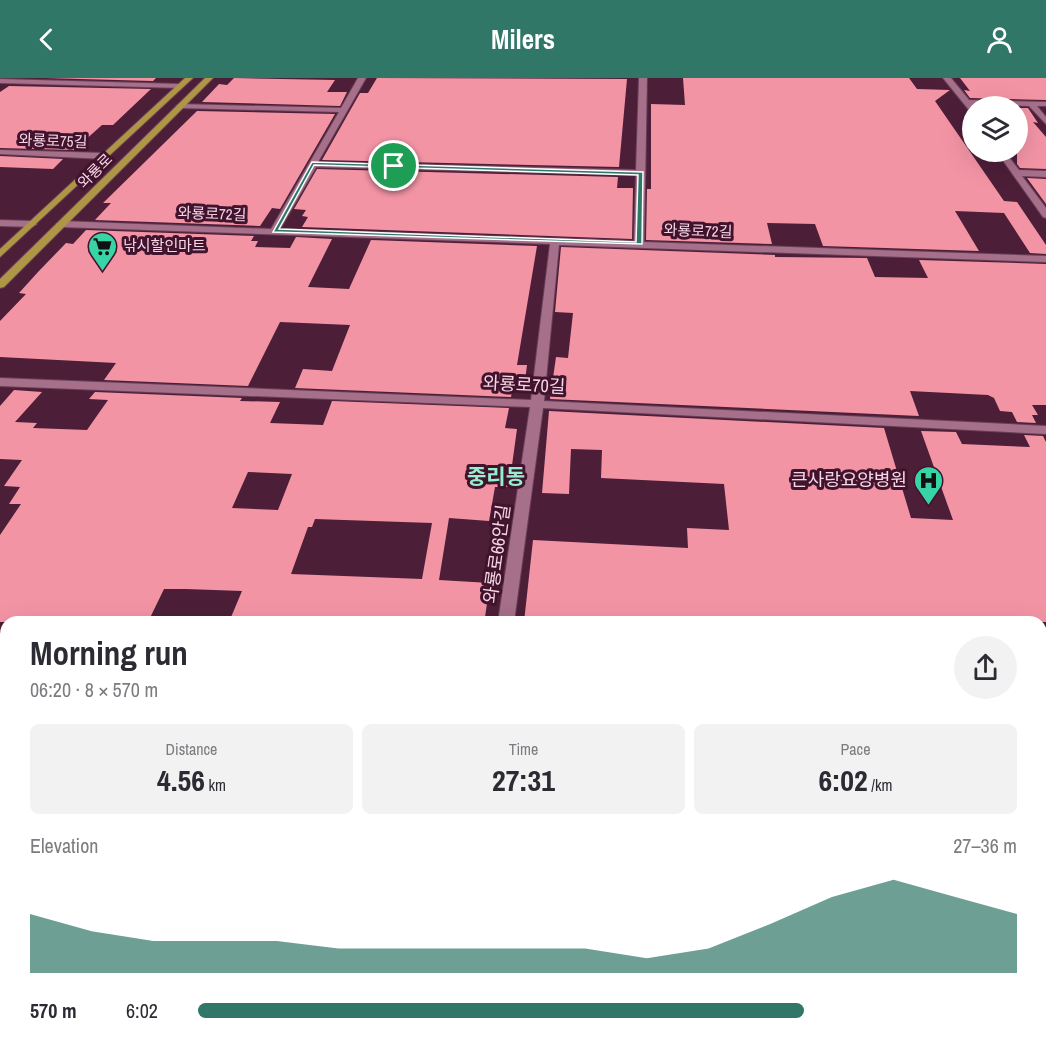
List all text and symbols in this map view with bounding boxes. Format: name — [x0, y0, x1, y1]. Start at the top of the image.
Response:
text: Milers — [491, 21, 555, 57]
icon: back — [30, 23, 63, 56]
icon: person — [983, 23, 1016, 56]
map controls — [962, 96, 1028, 162]
button: layers — [962, 96, 1028, 162]
street label: 와룡로75길 — [18, 129, 88, 152]
pin — [368, 140, 419, 191]
street label: 와룡로 — [73, 149, 117, 193]
icon: arrive — [377, 149, 410, 182]
street label: 와룡로72길 — [177, 202, 247, 225]
street label: 와룡로72길 — [663, 219, 733, 242]
supermarket icon: 낚시할인마트 — [86, 230, 118, 272]
place label: 낚시할인마트 — [123, 235, 206, 256]
street label: 와룡로70길 — [482, 370, 566, 399]
district label: 중리동 — [467, 462, 525, 491]
hospital icon: 큰사랑요양병원 — [912, 464, 944, 506]
place label: 큰사랑요양병원 — [791, 467, 907, 492]
street label: 와룡로66안길 — [477, 503, 516, 605]
text: Morning run — [30, 631, 188, 675]
button: share — [954, 636, 1017, 699]
text: 06:20 · 8 × 570 m — [30, 676, 158, 703]
text: Distance — [166, 738, 217, 760]
text: Time — [509, 738, 538, 760]
text: Pace — [841, 738, 870, 760]
text: 4.56 — [157, 760, 205, 800]
text: 27:31 — [492, 760, 555, 800]
text: 6:02 — [818, 760, 868, 800]
text: km — [205, 774, 226, 796]
text: /km — [868, 774, 893, 796]
text: Elevation — [30, 832, 98, 859]
text: 27–36 m — [953, 832, 1017, 859]
text: 570 m — [30, 997, 77, 1024]
text: 6:02 — [126, 997, 158, 1024]

